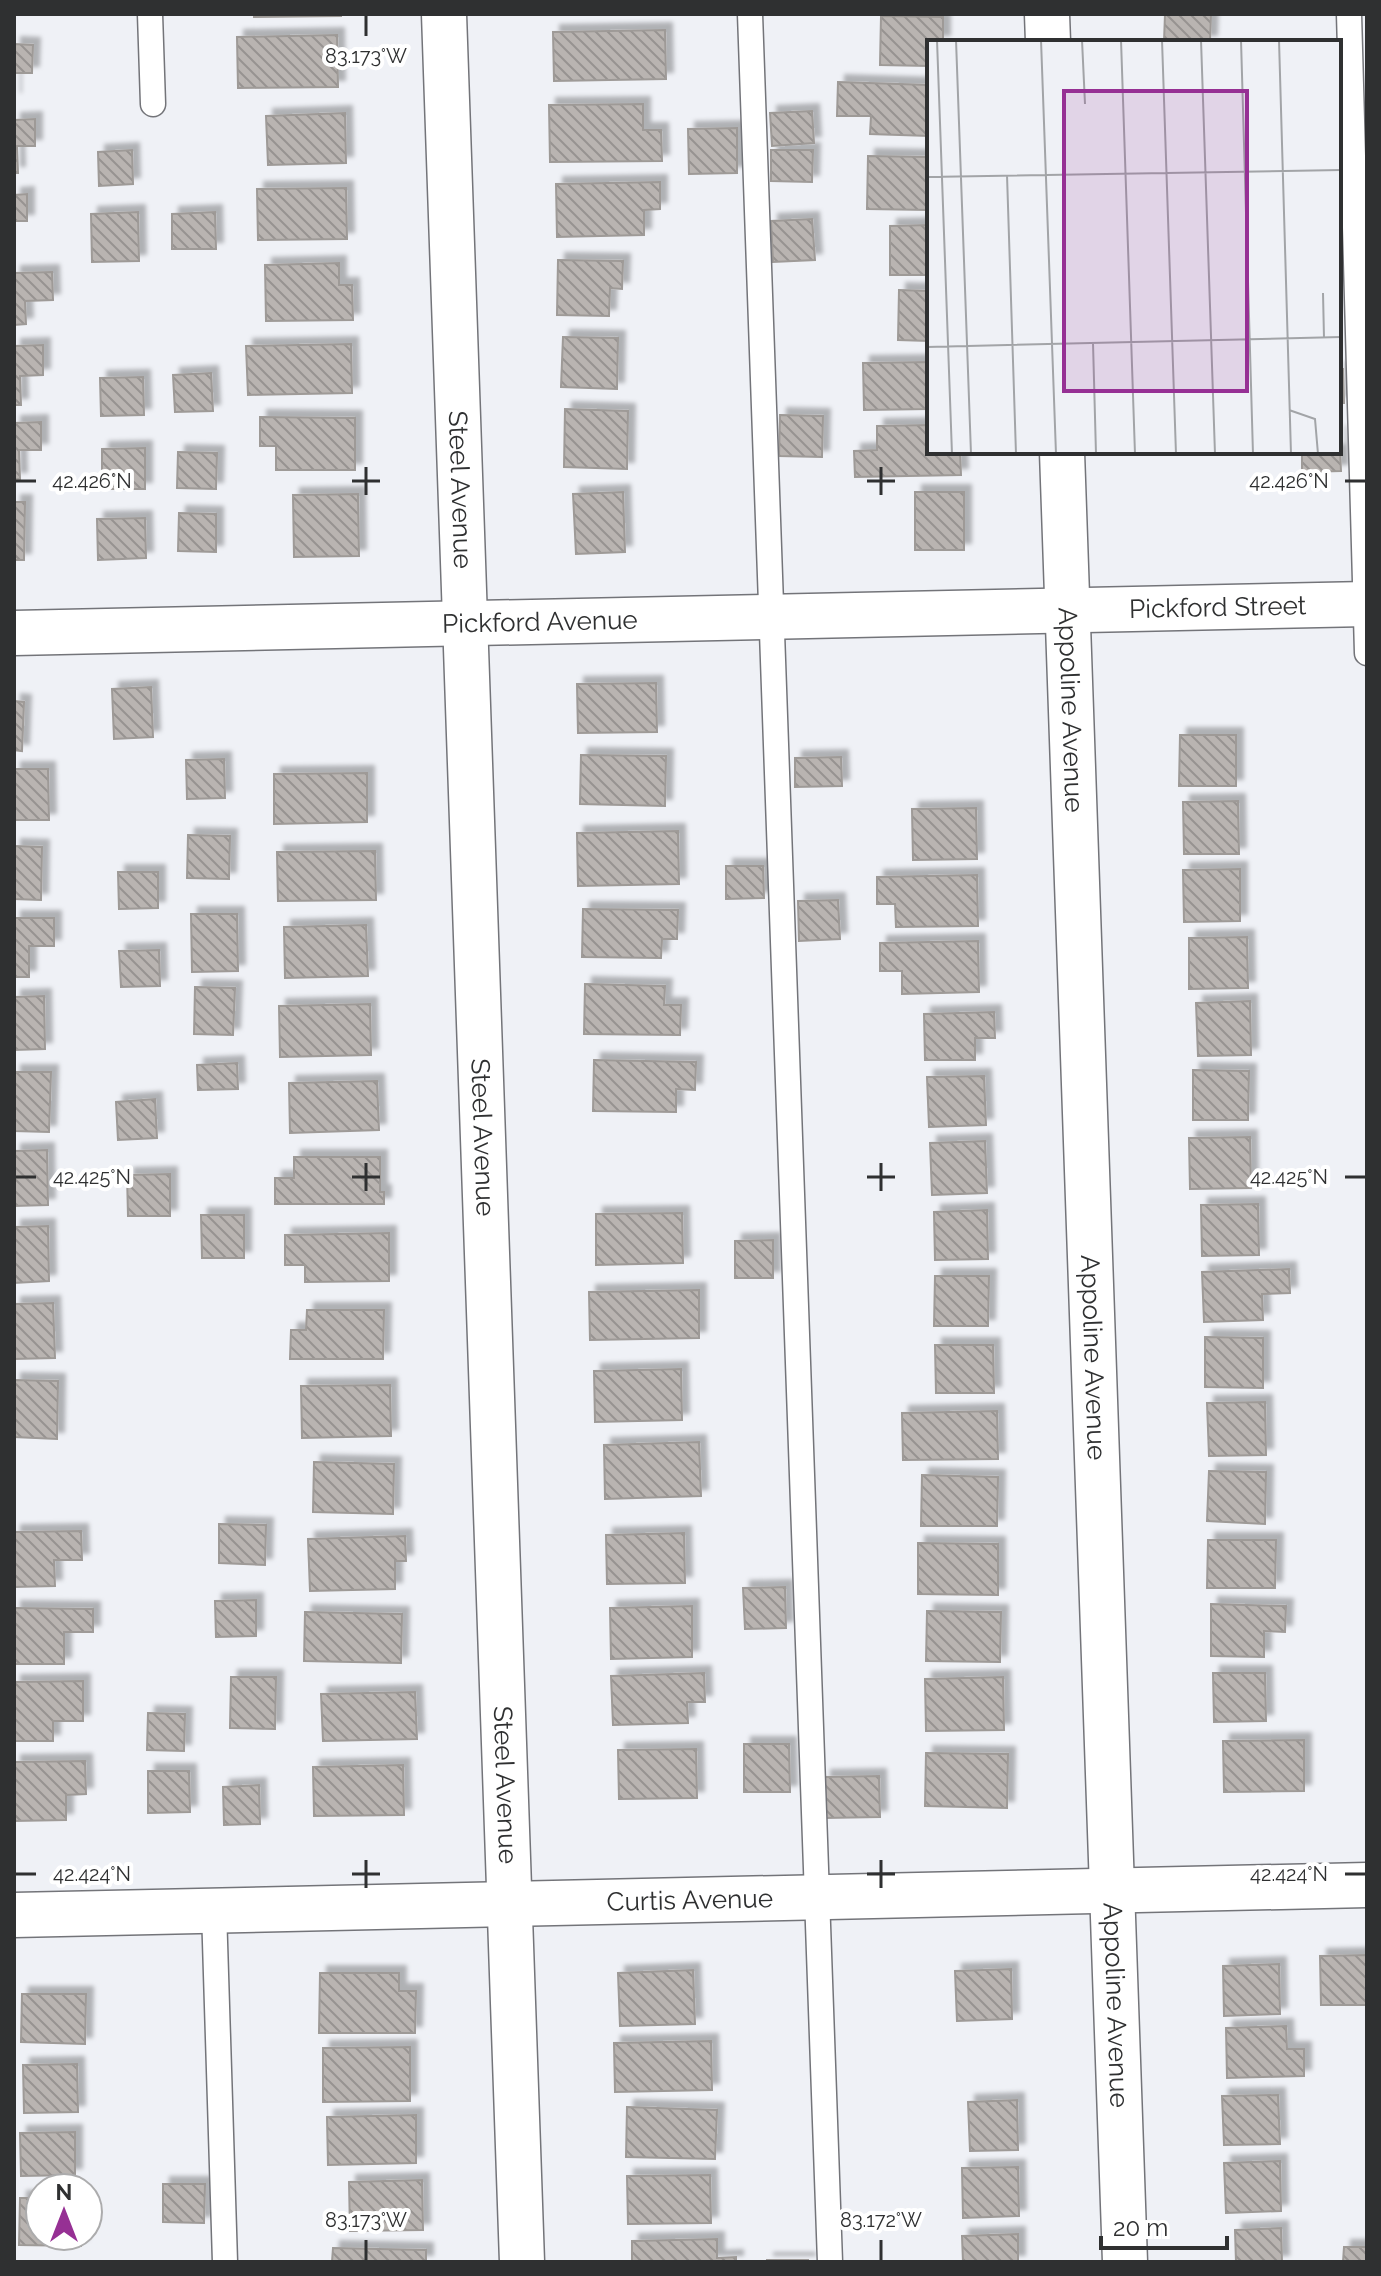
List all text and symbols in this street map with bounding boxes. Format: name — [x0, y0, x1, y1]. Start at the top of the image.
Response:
inset map — [927, 40, 1341, 454]
text: 83.173°W — [325, 44, 407, 68]
street label: Steel Avenue — [443, 410, 478, 569]
text: 42.426°N — [52, 469, 132, 493]
text: 42.426°N — [1249, 469, 1329, 493]
street label: Pickford Street — [1129, 590, 1307, 624]
street label: Pickford Avenue — [442, 605, 638, 639]
street label: Appoline Avenue — [1052, 607, 1090, 813]
street label: Steel Avenue — [465, 1058, 501, 1217]
text: 42.425°N — [53, 1165, 131, 1189]
text: 42.425°N — [1250, 1165, 1328, 1189]
street label: Appoline Avenue — [1075, 1254, 1112, 1461]
street label: Steel Avenue — [488, 1705, 523, 1864]
text: 42.424°N — [53, 1862, 131, 1886]
text: 42.424°N — [1250, 1862, 1328, 1886]
street label: Curtis Avenue — [606, 1883, 773, 1917]
street label: Appoline Avenue — [1097, 1902, 1135, 2108]
north arrow — [24, 2172, 104, 2252]
text: N — [56, 2179, 72, 2205]
scale bar — [1101, 2200, 1227, 2250]
text: 83.173°W — [325, 2208, 407, 2232]
text: 83.172°W — [840, 2208, 922, 2232]
text: 20 m — [1113, 2213, 1168, 2242]

